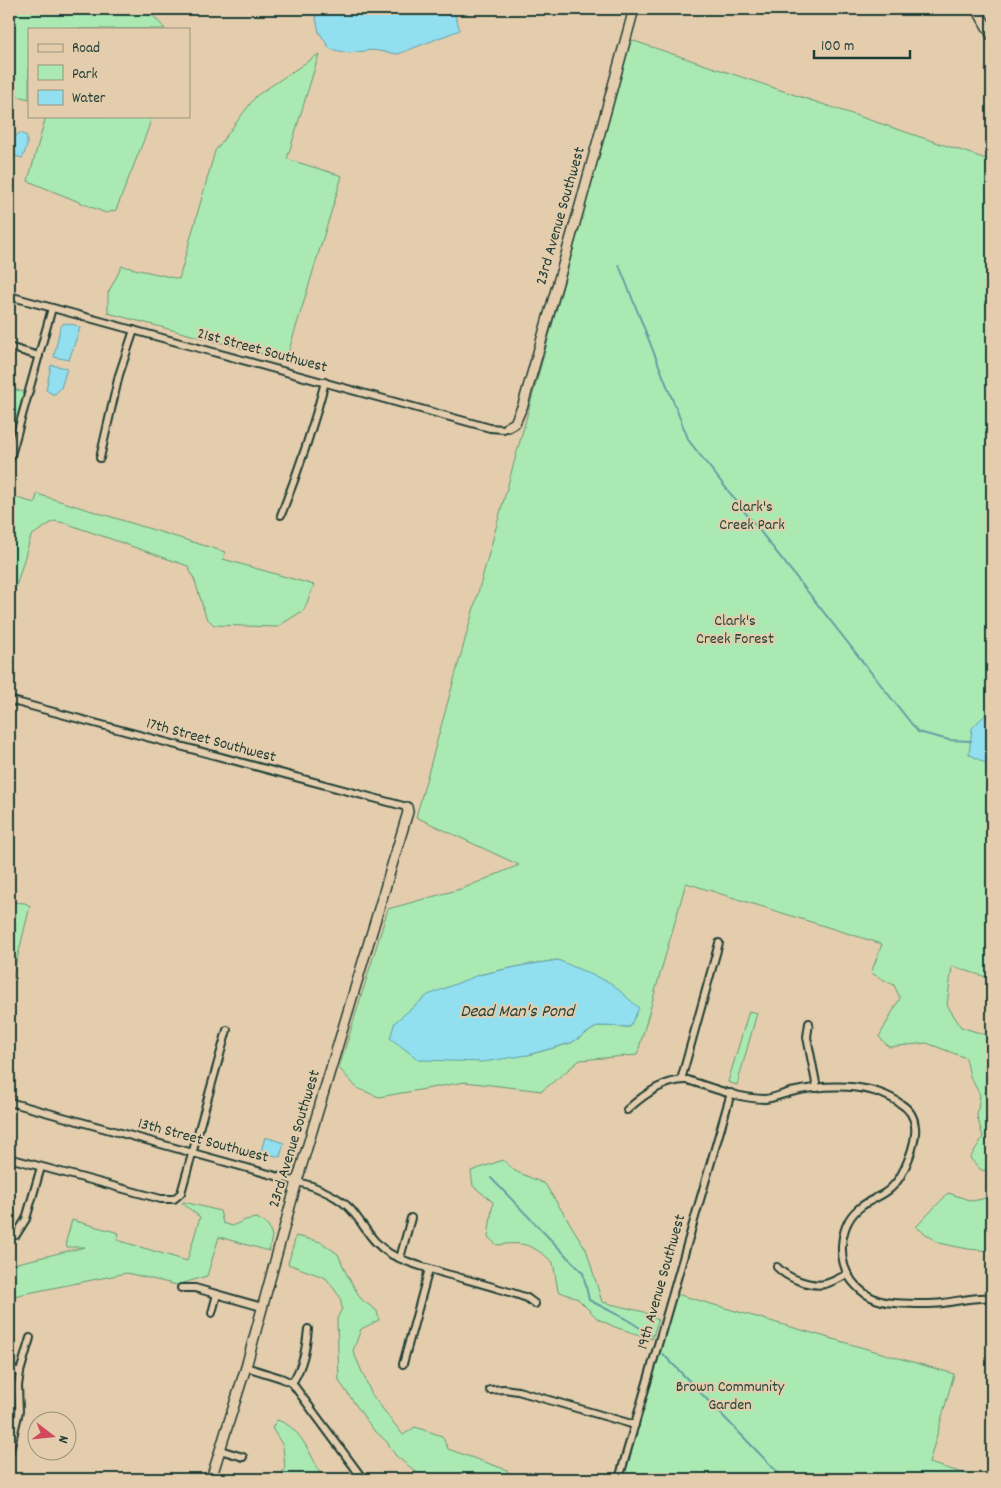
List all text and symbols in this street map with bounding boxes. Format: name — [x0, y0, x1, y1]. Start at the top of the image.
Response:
legend — [28, 28, 190, 118]
scale bar — [814, 28, 910, 60]
text: 100 m — [821, 36, 854, 58]
text: Road — [72, 38, 100, 60]
text: Park — [72, 64, 98, 86]
text: Water — [72, 88, 106, 110]
street label: 23rd Avenue Southwest — [530, 144, 592, 288]
street label: 21st Street Southwest — [194, 323, 330, 379]
park label: Clark's Creek Park — [719, 496, 785, 537]
park label: Clark's Creek Forest — [696, 610, 774, 651]
street label: 17th Street Southwest — [144, 713, 278, 769]
water label: Dead Man's Pond — [460, 1000, 576, 1025]
street label: 23rd Avenue Southwest — [263, 1067, 327, 1211]
street label: 13th Street Southwest — [135, 1113, 271, 1170]
street label: 19th Avenue Southwest — [632, 1212, 692, 1352]
park label: Brown Community Garden — [676, 1376, 785, 1417]
north arrow — [28, 1410, 78, 1460]
text: N — [52, 1433, 73, 1445]

